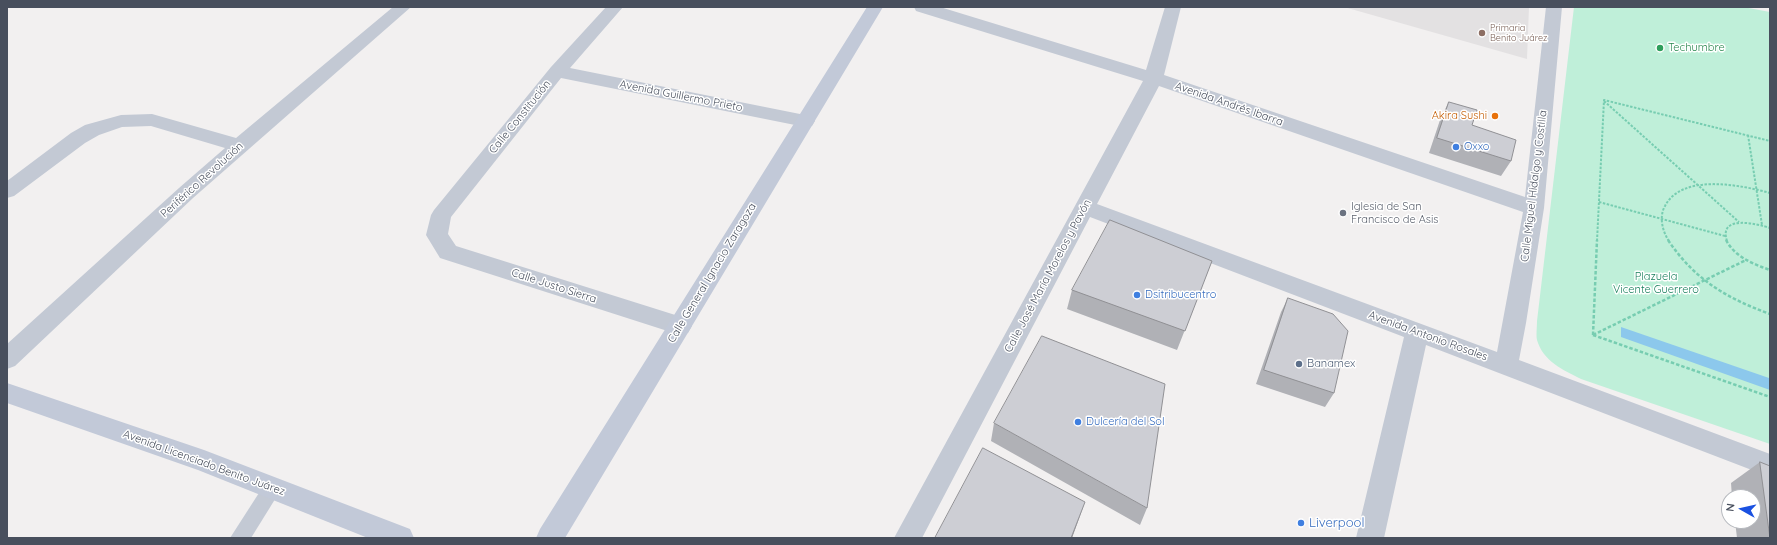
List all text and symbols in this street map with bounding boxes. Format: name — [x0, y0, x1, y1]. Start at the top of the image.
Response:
place label: Primaria Benito Juárez — [1490, 23, 1547, 44]
marker: Primaria Benito Juárez — [1477, 28, 1487, 38]
place label: Techumbre — [1668, 41, 1725, 55]
marker: Techumbre — [1655, 43, 1665, 53]
street label: Calle Constitución — [486, 78, 554, 156]
street label: Avenida Guillermo Prieto — [618, 78, 744, 114]
street label: Avenida Andrés Ibarra — [1173, 79, 1285, 129]
place label: Akira Sushi — [1432, 109, 1487, 123]
street label: Calle Miguel Hidalgo y Costilla — [1518, 109, 1550, 263]
marker: Akira Sushi — [1490, 111, 1500, 121]
street label: Periférico Revolución — [158, 139, 246, 221]
place label: Oxxo — [1464, 140, 1489, 154]
marker: Oxxo — [1451, 142, 1461, 152]
street label: Calle José María Morelos y Pavón — [1002, 197, 1094, 355]
place label: Iglesia de San Francisco de Asis — [1351, 200, 1438, 226]
street label: Calle General Ignacio Zaragoza — [665, 201, 759, 345]
marker: Iglesia de San Francisco de Asis — [1338, 208, 1348, 218]
street label: Calle Justo Sierra — [510, 266, 598, 306]
park label: Plazuela Vicente Guerrero — [1613, 270, 1699, 296]
place label: Dsitribucentro — [1145, 288, 1216, 302]
marker: Dsitribucentro — [1132, 290, 1142, 300]
street label: Avenida Antonio Rosales — [1367, 308, 1489, 364]
place label: Banamex — [1307, 357, 1355, 371]
marker: Banamex — [1294, 359, 1304, 369]
place label: Dulcería del Sol — [1086, 415, 1165, 429]
marker: Dulcería del Sol — [1073, 417, 1083, 427]
street label: Avenida Licenciado Benito Juárez — [121, 427, 287, 499]
north arrow — [1721, 489, 1761, 529]
text: N — [1723, 502, 1738, 512]
place label: Liverpool — [1309, 515, 1364, 531]
marker: Liverpool — [1296, 518, 1306, 528]

